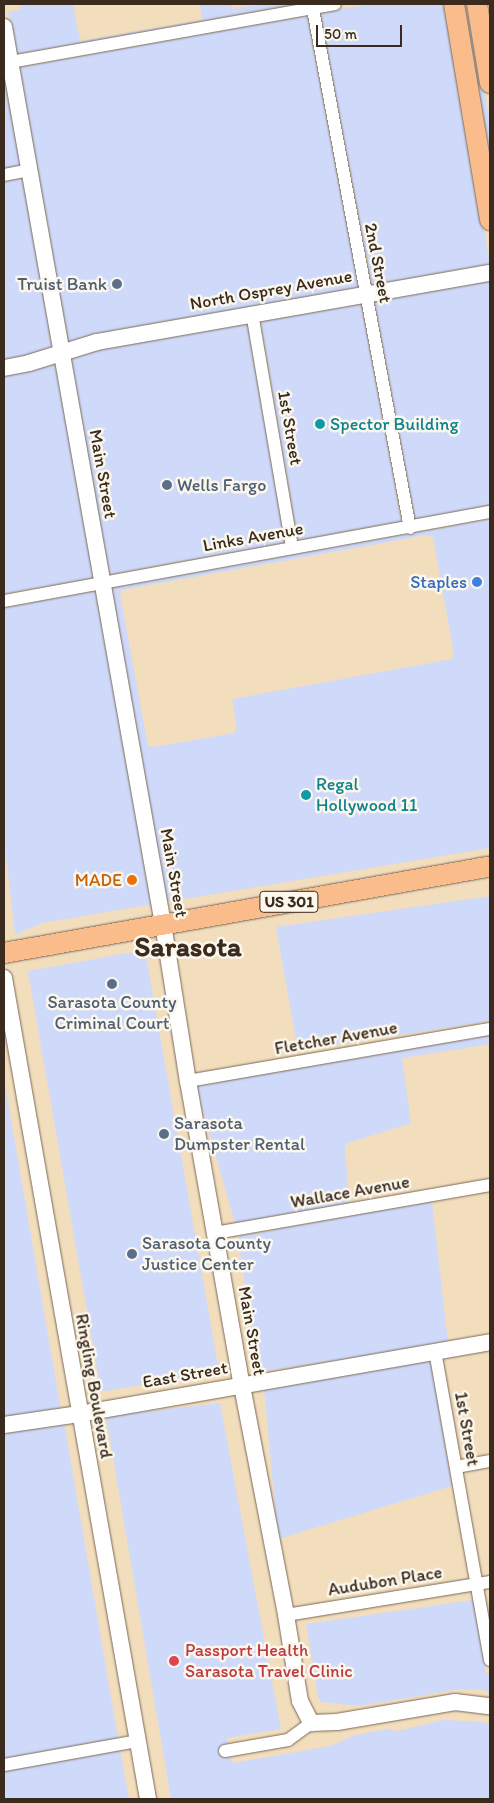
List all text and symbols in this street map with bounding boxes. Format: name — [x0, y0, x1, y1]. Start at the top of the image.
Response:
scale bar — [319, 15, 405, 47]
text: 50 m — [324, 25, 357, 43]
street label: 2nd Street — [360, 221, 396, 305]
street label: North Osprey Avenue — [189, 265, 353, 315]
place label: Truist Bank — [17, 273, 107, 295]
marker: Truist Bank — [111, 278, 123, 290]
street label: 1st Street — [273, 389, 307, 467]
place label: Spector Building — [330, 413, 458, 435]
marker: Spector Building — [314, 418, 326, 430]
street label: Main Street — [85, 428, 121, 520]
place label: Wells Fargo — [177, 474, 266, 496]
marker: Wells Fargo — [161, 479, 173, 491]
street label: Links Avenue — [201, 518, 305, 556]
place label: Staples — [410, 571, 467, 593]
marker: Staples — [471, 576, 483, 588]
place label: Regal Hollywood 11 — [316, 774, 417, 816]
marker: Regal Hollywood 11 — [300, 789, 312, 801]
street label: Main Street — [156, 827, 192, 919]
place label: MADE — [75, 869, 122, 891]
marker: MADE — [126, 874, 138, 886]
road number: US 301 — [259, 889, 319, 916]
district label: Sarasota — [134, 929, 242, 963]
marker: Sarasota County Criminal Court — [106, 978, 118, 990]
place label: Sarasota County Criminal Court — [48, 992, 176, 1034]
street label: Fletcher Avenue — [273, 1017, 399, 1059]
place label: Sarasota Dumpster Rental — [174, 1113, 304, 1156]
marker: Sarasota Dumpster Rental — [158, 1128, 170, 1140]
street label: Wallace Avenue — [289, 1171, 411, 1213]
place label: Sarasota County Justice Center — [142, 1233, 271, 1276]
marker: Sarasota County Justice Center — [126, 1248, 138, 1260]
street label: Main Street — [234, 1285, 270, 1377]
street label: Ringling Boulevard — [71, 1312, 117, 1460]
street label: East Street — [141, 1357, 229, 1393]
street label: 1st Street — [450, 1390, 484, 1468]
street label: Audubon Place — [326, 1561, 444, 1601]
place label: Passport Health Sarasota Travel Clinic — [185, 1640, 353, 1682]
marker: Passport Health Sarasota Travel Clinic — [167, 1654, 181, 1668]

